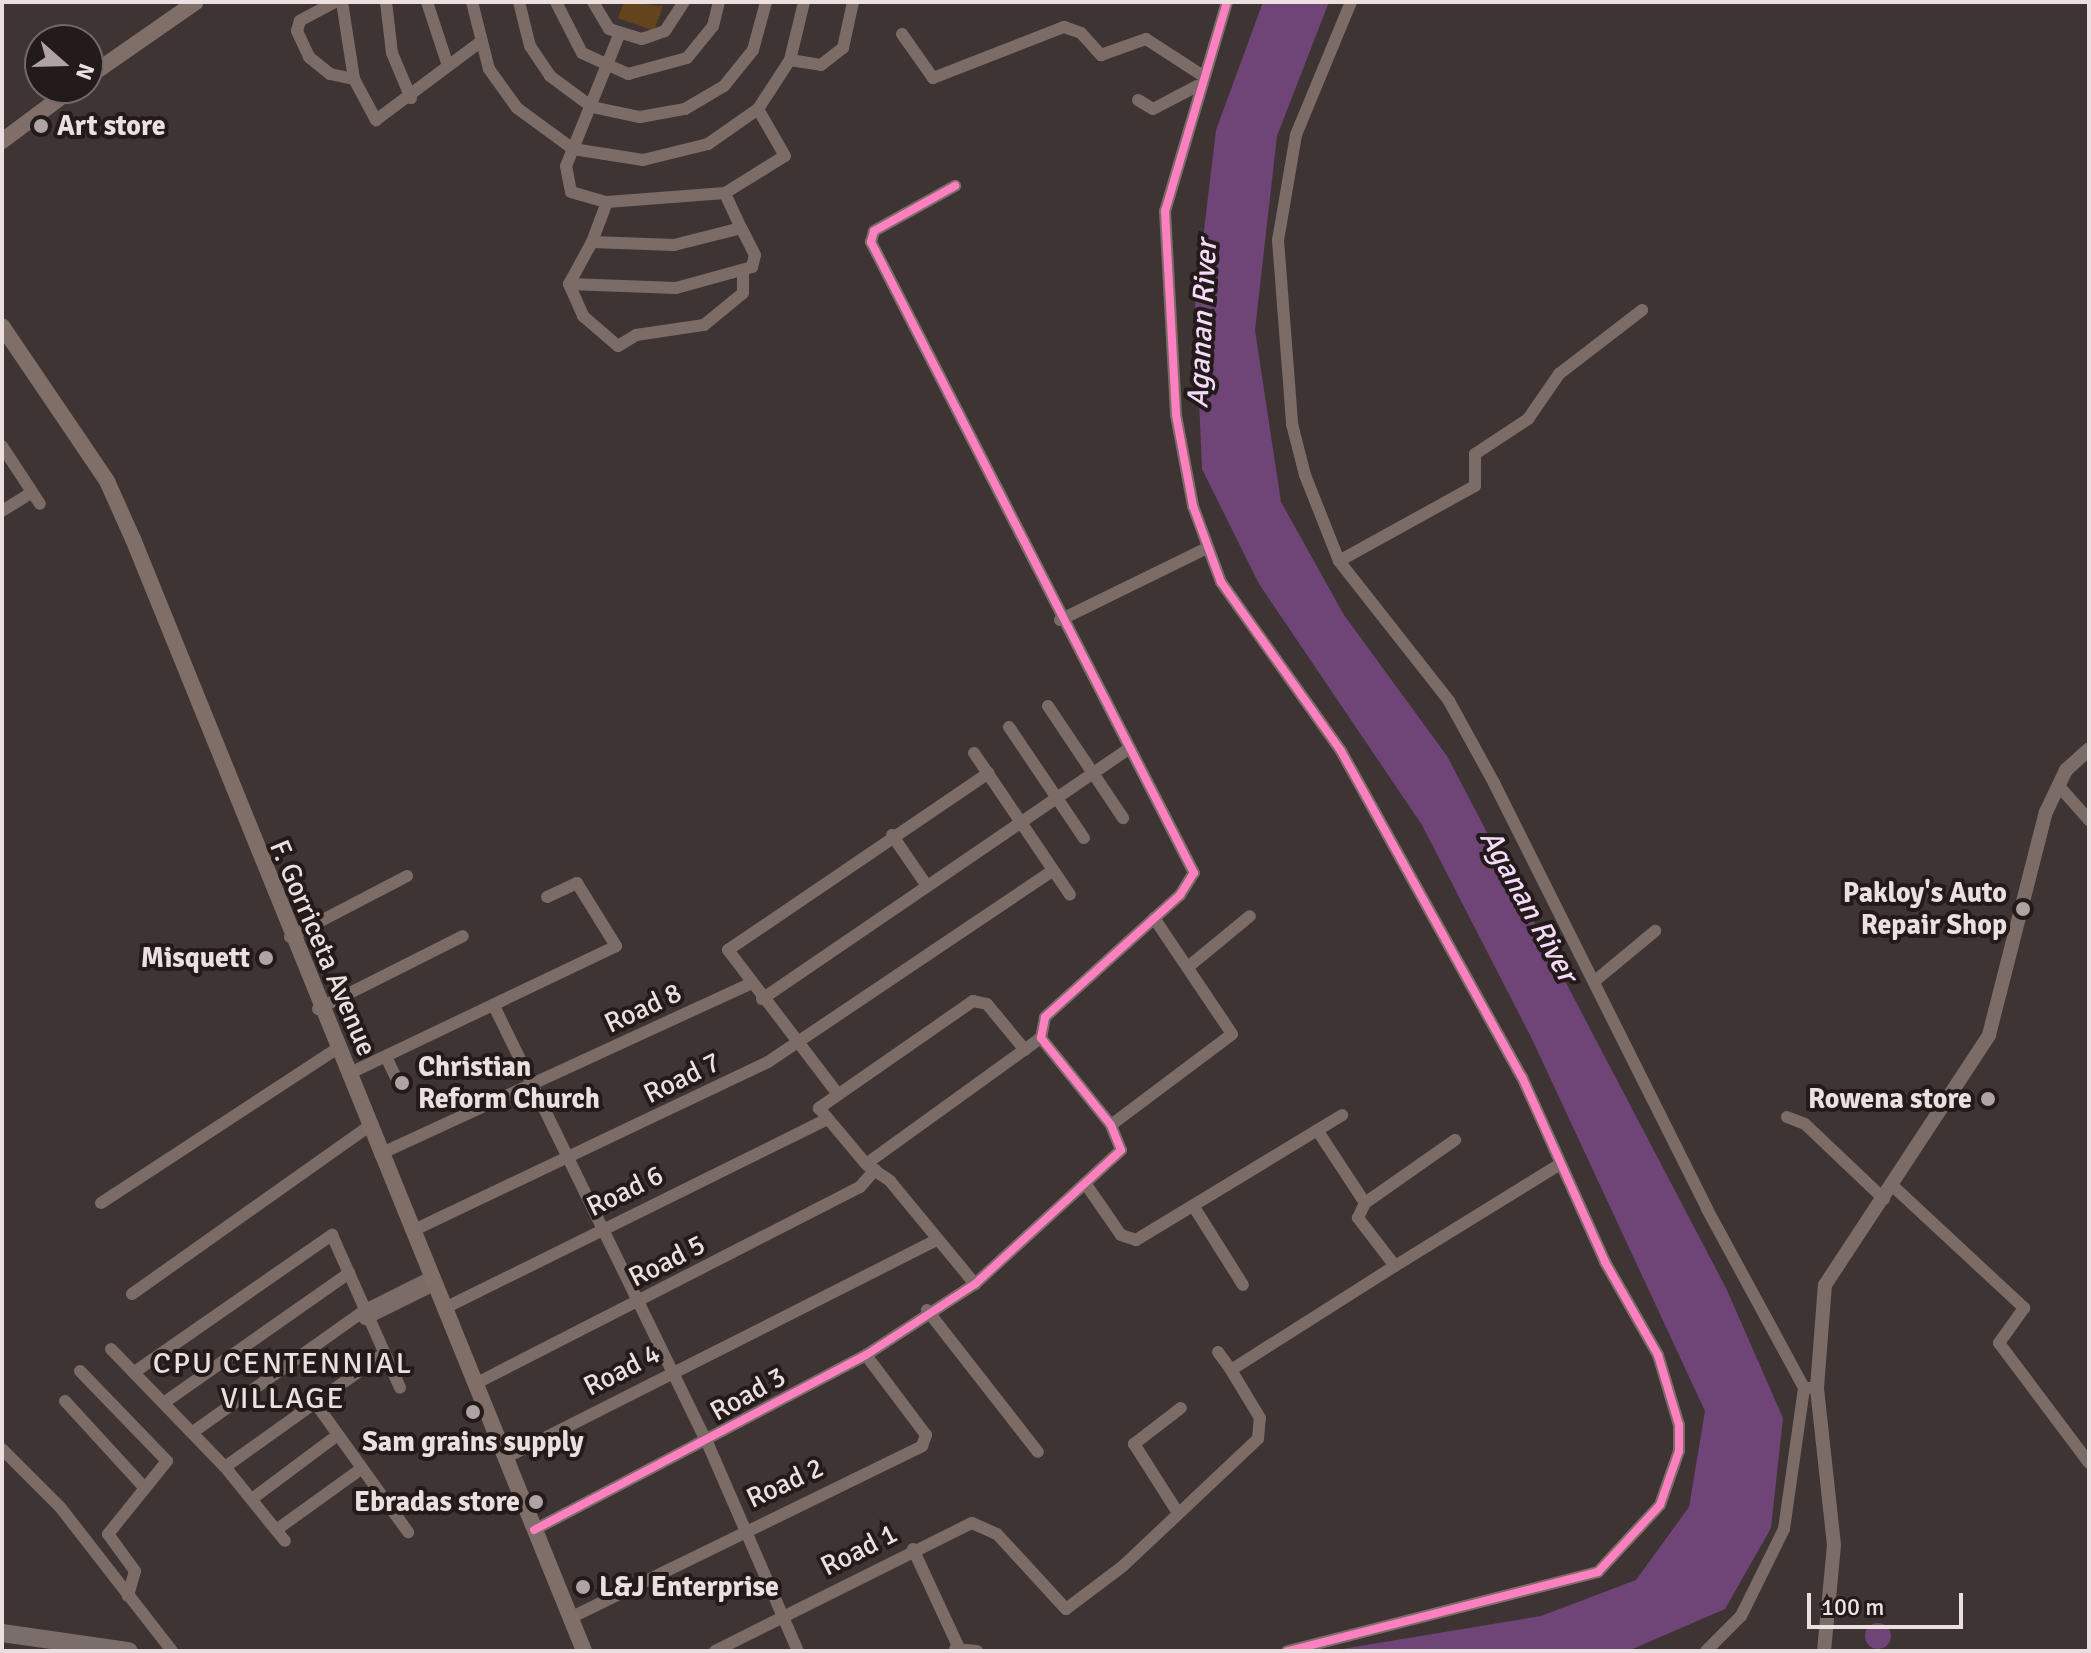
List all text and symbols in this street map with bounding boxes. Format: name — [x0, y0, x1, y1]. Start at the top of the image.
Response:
north arrow — [24, 24, 104, 104]
text: N — [70, 60, 100, 84]
place label: Art store — [57, 109, 166, 143]
marker: Art store — [32, 117, 50, 135]
water label: Aganan River — [1181, 239, 1225, 409]
water label: Aganan River — [1471, 823, 1585, 989]
street label: F. Gorriceta Avenue — [262, 835, 384, 1061]
place label: Pakloy's Auto Repair Shop — [1843, 876, 2007, 942]
marker: Pakloy's Auto Repair Shop — [2014, 900, 2032, 918]
place label: Misquett — [141, 941, 250, 975]
marker: Misquett — [257, 949, 275, 967]
street label: Road 8 — [599, 976, 687, 1040]
street label: Road 7 — [638, 1045, 726, 1111]
place label: Christian Reform Church — [418, 1050, 600, 1116]
marker: Christian Reform Church — [393, 1074, 411, 1092]
place label: Rowena store — [1808, 1082, 1972, 1116]
marker: Rowena store — [1979, 1090, 1997, 1108]
street label: Road 6 — [581, 1158, 669, 1224]
street label: Road 5 — [623, 1228, 711, 1294]
street label: Road 4 — [578, 1337, 666, 1403]
district label: CPU CENTENNIAL VILLAGE — [153, 1346, 413, 1416]
street label: Road 3 — [704, 1360, 792, 1428]
marker: Sam grains supply — [464, 1403, 482, 1421]
place label: Sam grains supply — [362, 1425, 584, 1459]
street label: Road 2 — [741, 1451, 829, 1515]
place label: Ebradas store — [354, 1485, 520, 1519]
marker: Ebradas store — [527, 1493, 545, 1511]
street label: Road 1 — [815, 1517, 903, 1583]
place label: L&J Enterprise — [599, 1570, 779, 1604]
scale bar — [1811, 1577, 1967, 1627]
marker: L&J Enterprise — [574, 1578, 592, 1596]
text: 100 m — [1821, 1592, 1884, 1622]

